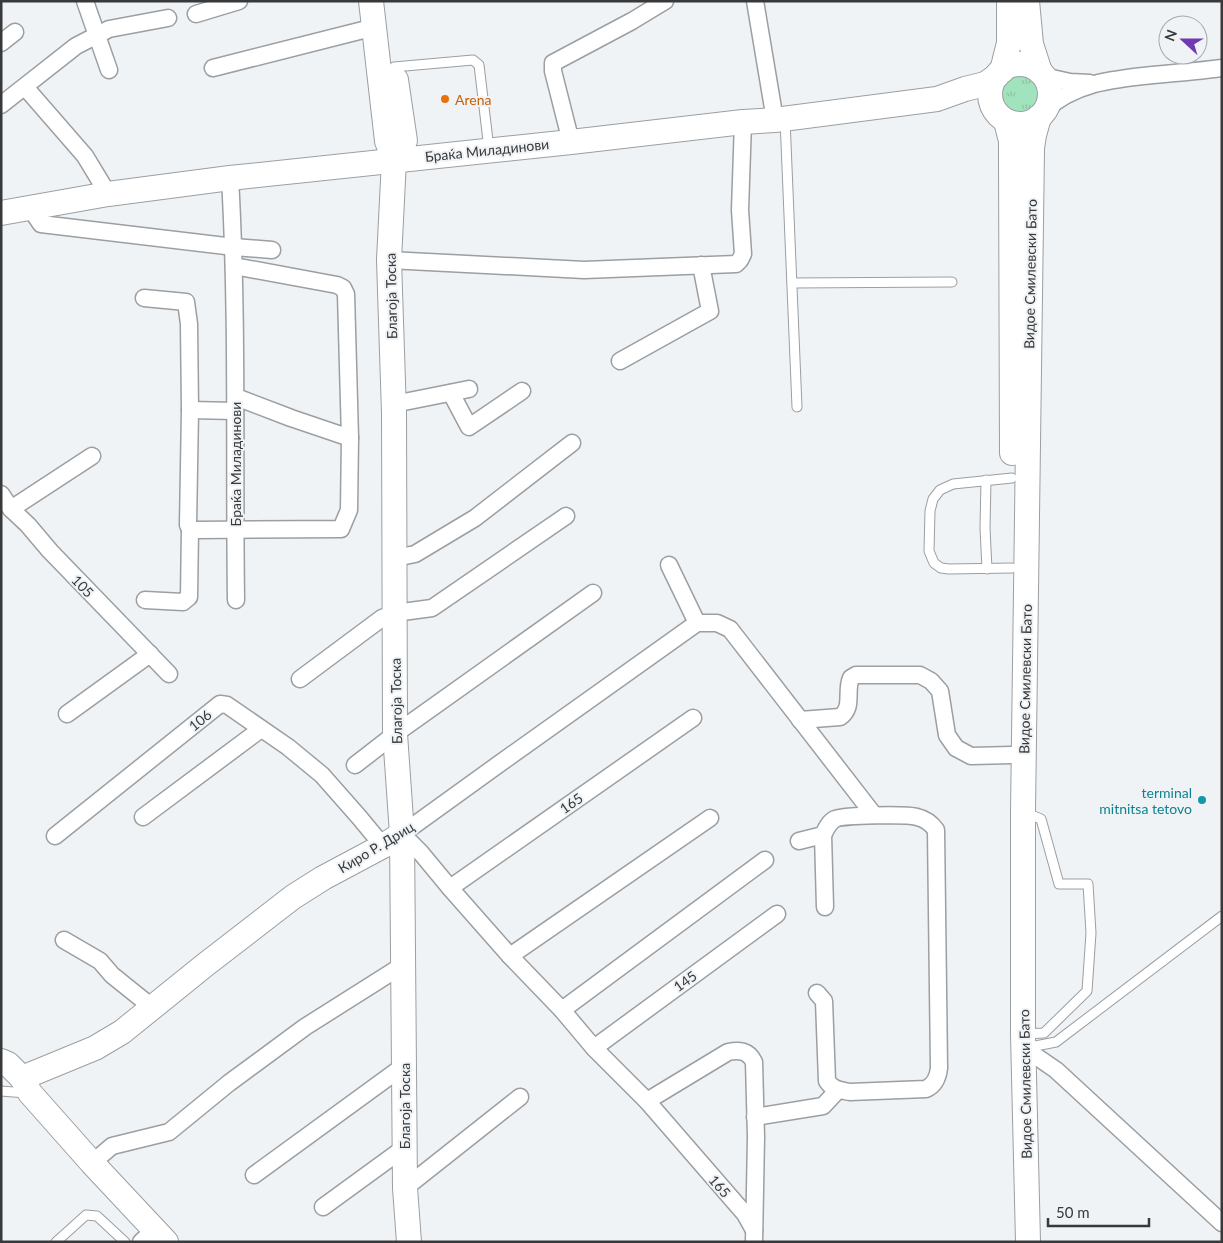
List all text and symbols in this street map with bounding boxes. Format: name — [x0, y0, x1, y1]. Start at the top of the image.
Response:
north arrow — [1158, 15, 1208, 65]
text: N — [1161, 27, 1180, 43]
place label: Arena — [455, 91, 491, 108]
marker: Arena — [439, 93, 451, 105]
street label: Браќа Миладинови — [424, 135, 550, 165]
street label: Видое Смилевски Бато — [1020, 199, 1040, 349]
street label: Благоја Тоска — [382, 253, 400, 339]
street label: Браќа Миладинови — [227, 402, 244, 526]
street label: 105 — [68, 571, 98, 601]
street label: Видое Смилевски Бато — [1015, 604, 1035, 754]
street label: Благоја Тоска — [387, 658, 405, 744]
street label: 106 — [185, 706, 215, 734]
place label: terminal mitnitsa tetovo — [1099, 784, 1192, 817]
street label: 165 — [556, 789, 586, 817]
marker: terminal mitnitsa tetovo — [1196, 794, 1208, 806]
street label: Киро Р. Дриц — [335, 817, 418, 876]
street label: 145 — [670, 967, 700, 995]
street label: Видое Смилевски Бато — [1015, 1009, 1035, 1159]
street label: Благоја Тоска — [396, 1063, 413, 1149]
street label: 165 — [706, 1171, 734, 1201]
scale bar — [1048, 1196, 1149, 1228]
text: 50 m — [1056, 1203, 1090, 1221]

